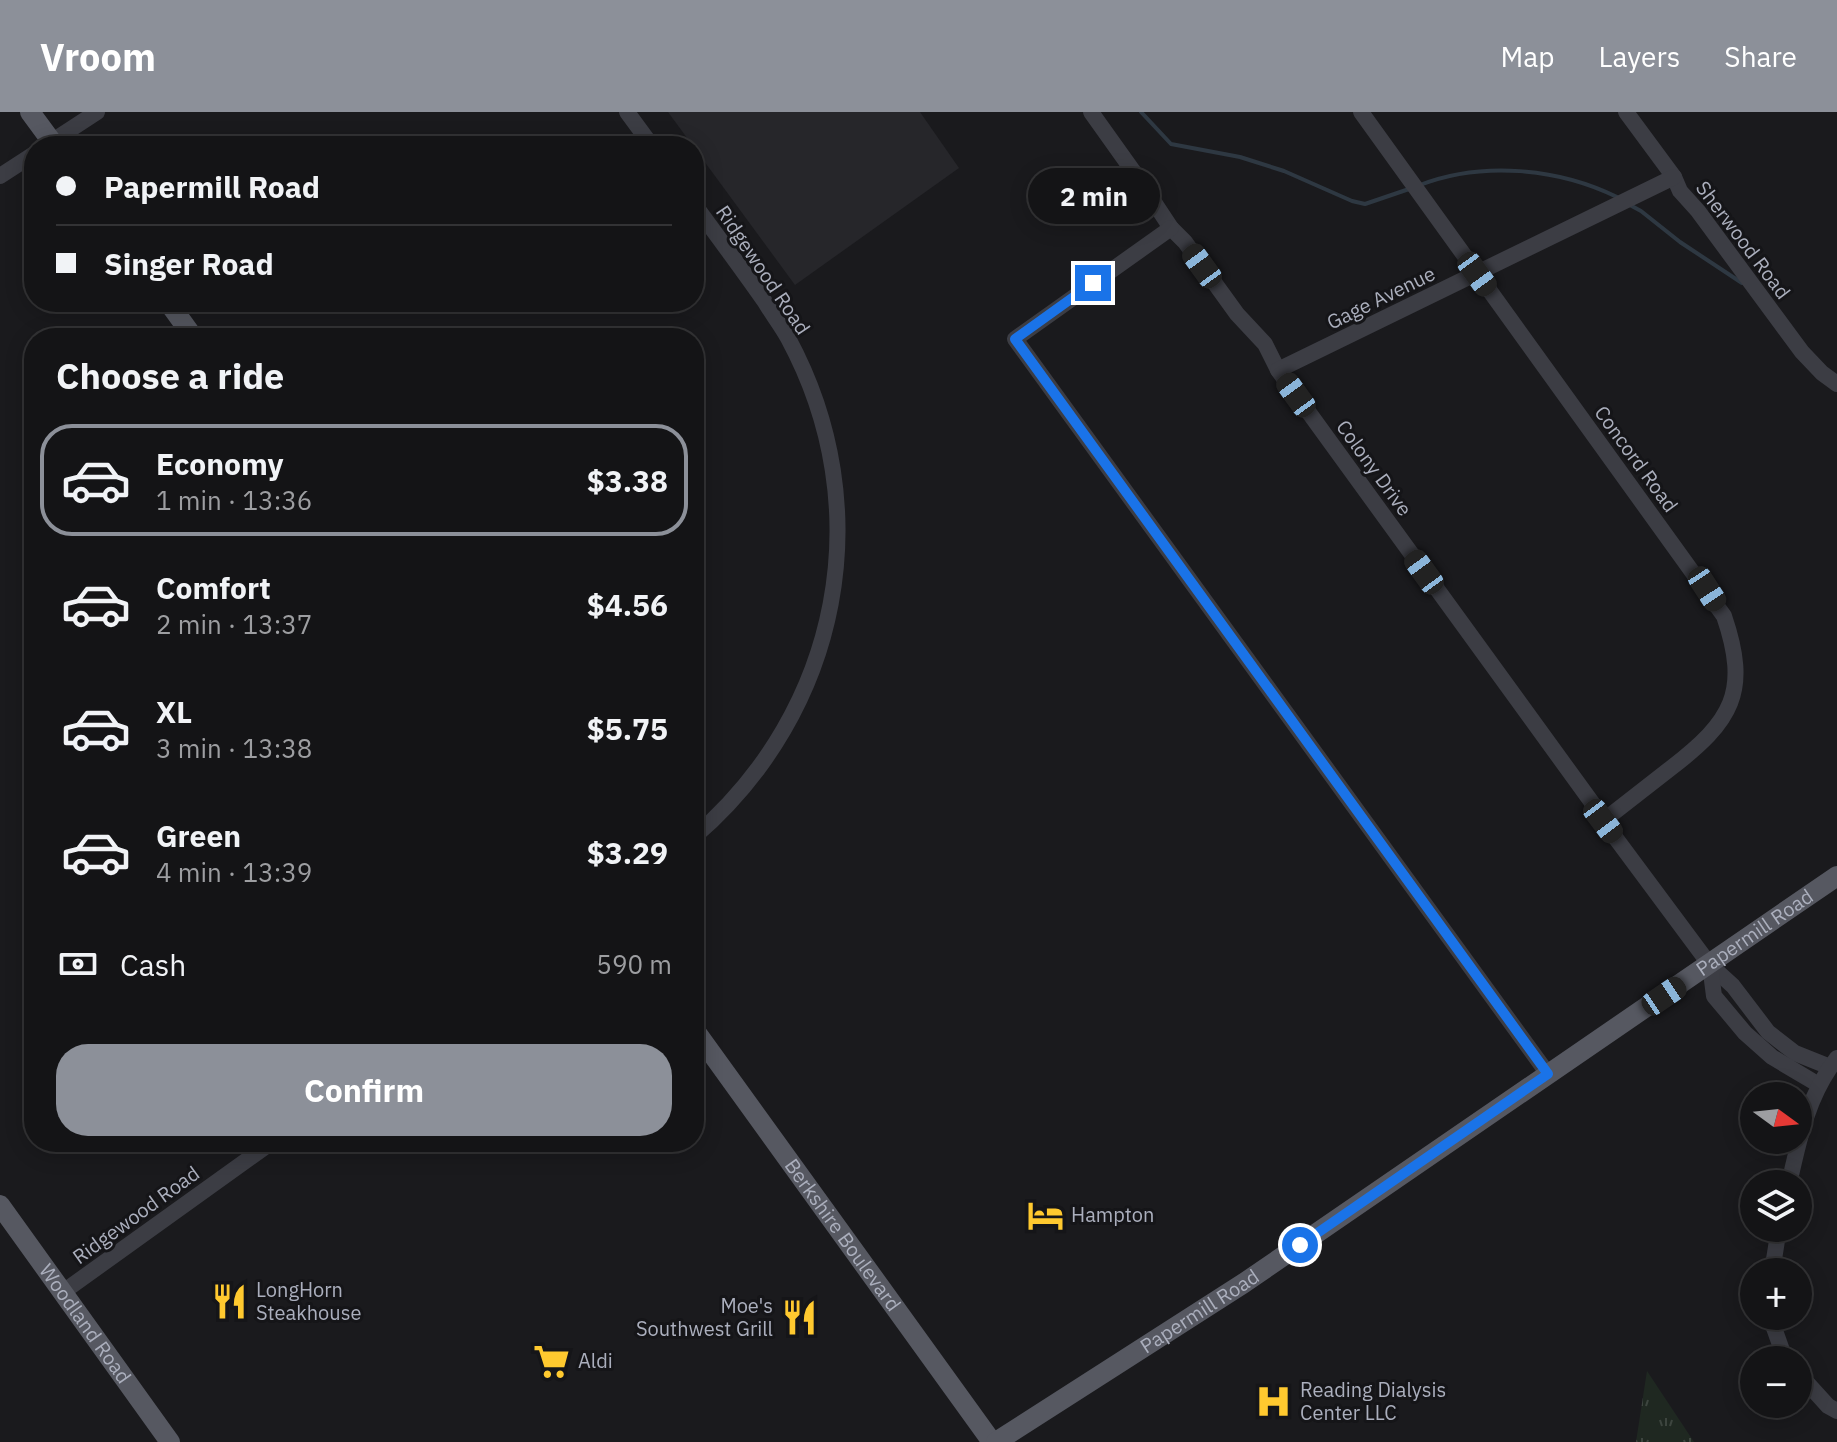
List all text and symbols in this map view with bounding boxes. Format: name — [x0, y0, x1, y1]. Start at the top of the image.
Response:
text: Vroom — [40, 32, 156, 81]
text: Map — [1500, 38, 1554, 75]
text: Layers — [1598, 38, 1680, 75]
text: Share — [1724, 38, 1797, 75]
text: Papermill Road — [104, 167, 320, 206]
callout: 2 min — [1027, 167, 1159, 223]
street label: Sherwood Road — [1690, 175, 1797, 304]
text: 2 min — [1060, 179, 1128, 213]
street label: Ridgewood Road — [710, 200, 817, 340]
car — [1178, 240, 1226, 292]
text: Singer Road — [104, 244, 274, 283]
car — [1453, 248, 1501, 300]
street label: Gage Avenue — [1322, 260, 1440, 335]
route end — [1075, 265, 1111, 301]
text: Choose a ride — [56, 352, 284, 399]
car — [1272, 369, 1320, 421]
street label: Concord Road — [1589, 400, 1684, 517]
street label: Colony Drive — [1330, 414, 1418, 521]
icon: car — [60, 444, 132, 516]
text: Economy — [156, 444, 284, 483]
text: $3.38 — [587, 461, 668, 500]
text: 1 min · 13:36 — [156, 483, 312, 517]
car — [1400, 546, 1448, 598]
car — [1684, 562, 1730, 616]
icon: car — [60, 568, 132, 640]
text: Comfort — [156, 568, 271, 607]
text: $4.56 — [587, 585, 668, 624]
text: 2 min · 13:37 — [156, 607, 312, 641]
icon: car — [60, 692, 132, 764]
text: XL — [156, 692, 192, 731]
text: $5.75 — [587, 709, 668, 748]
text: 3 min · 13:38 — [156, 731, 312, 765]
car — [1579, 795, 1627, 847]
icon: car — [60, 816, 132, 888]
text: Green — [156, 816, 241, 855]
text: $3.29 — [587, 833, 668, 872]
text: 4 min · 13:39 — [156, 855, 312, 889]
street label: Papermill Road — [1690, 882, 1818, 982]
icon: cash — [56, 942, 100, 986]
text: Cash — [120, 945, 186, 984]
text: 590 m — [596, 947, 672, 981]
car — [1637, 973, 1691, 1019]
button: Confirm — [56, 1044, 672, 1136]
north arrow — [1740, 1082, 1812, 1154]
map controls — [1740, 1082, 1812, 1418]
street label: Berkshire Boulevard — [779, 1153, 907, 1316]
street label: Ridgewood Road — [67, 1159, 205, 1270]
button: layers — [1740, 1170, 1812, 1242]
hotel icon: Hampton — [1026, 1196, 1064, 1234]
place label: Hampton — [1071, 1201, 1154, 1228]
route start — [1282, 1227, 1318, 1263]
street label: Woodland Road — [33, 1258, 138, 1389]
button: + — [1740, 1258, 1812, 1330]
street label: Papermill Road — [1135, 1263, 1264, 1359]
place label: LongHorn Steakhouse — [256, 1276, 361, 1326]
restaurant icon: LongHorn Steakhouse — [211, 1282, 249, 1320]
place label: Moe's Southwest Grill — [636, 1292, 773, 1342]
restaurant icon: Moe's Southwest Grill — [780, 1299, 818, 1337]
supermarket icon: Aldi — [533, 1342, 571, 1380]
button: − — [1740, 1346, 1812, 1418]
place label: Aldi — [578, 1347, 613, 1374]
place label: Reading Dialysis Center LLC — [1300, 1376, 1446, 1426]
hospital icon: Reading Dialysis Center LLC — [1255, 1382, 1293, 1420]

